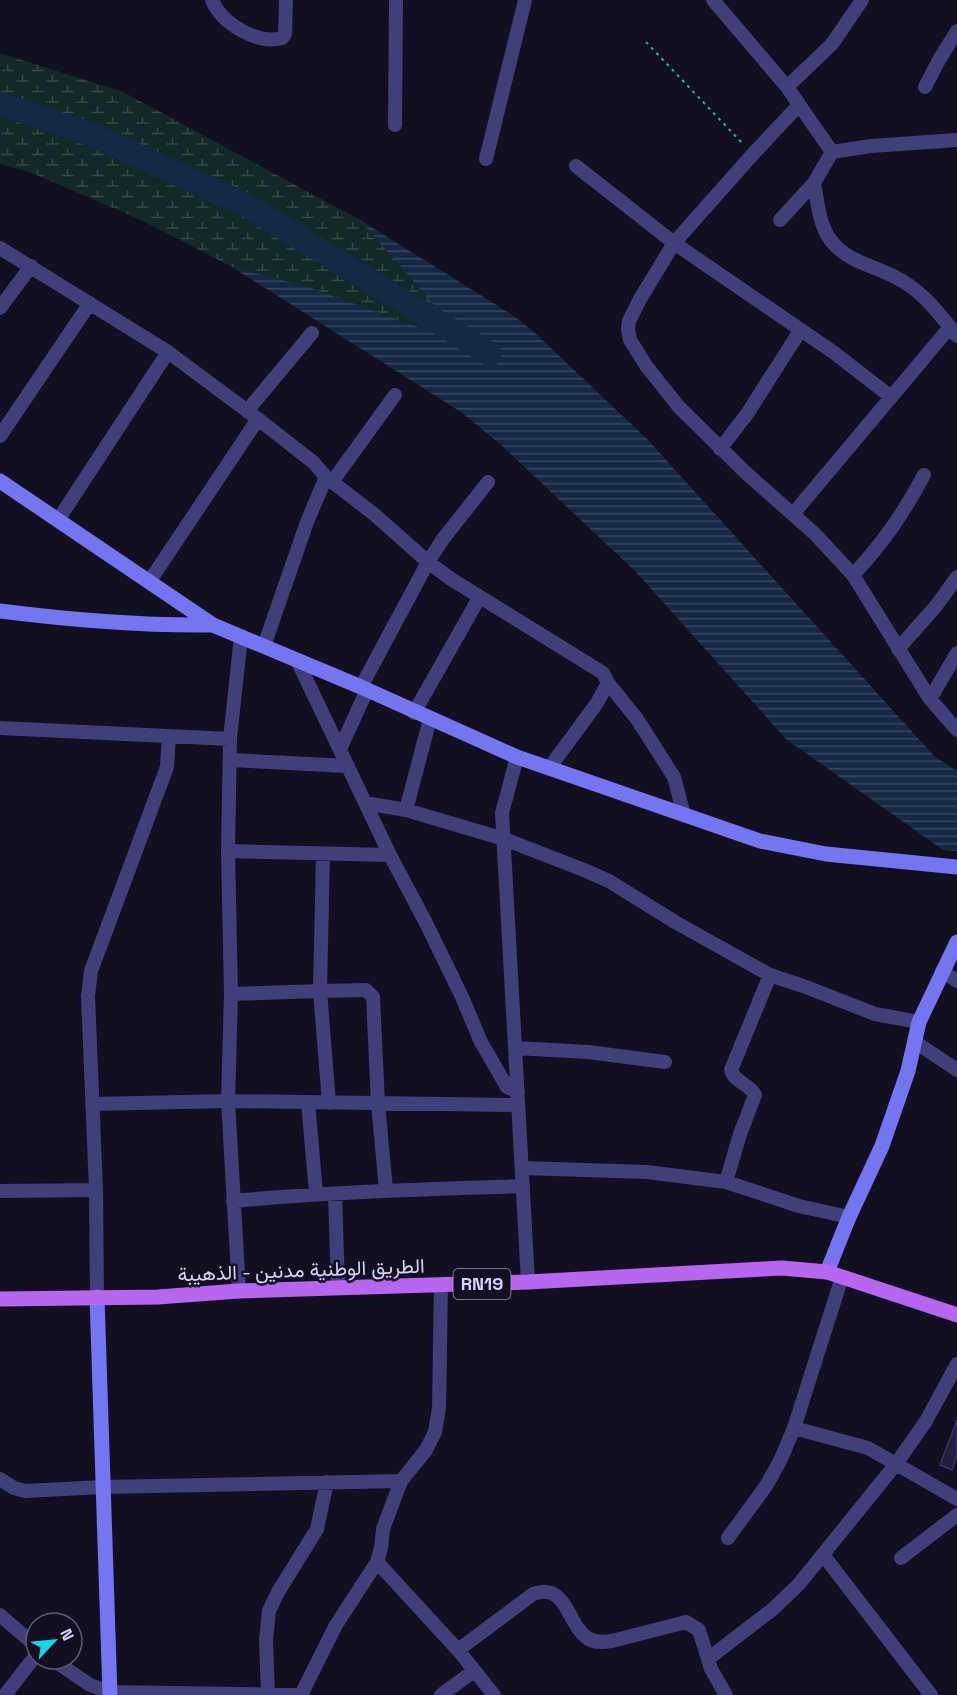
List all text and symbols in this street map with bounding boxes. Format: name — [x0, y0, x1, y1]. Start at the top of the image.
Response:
street label: الطريق الوطنية مدنين - الذهيبة — [177, 1253, 425, 1287]
road number: RN19 — [454, 1269, 510, 1299]
north arrow — [24, 1611, 84, 1671]
text: N — [55, 1625, 79, 1644]

